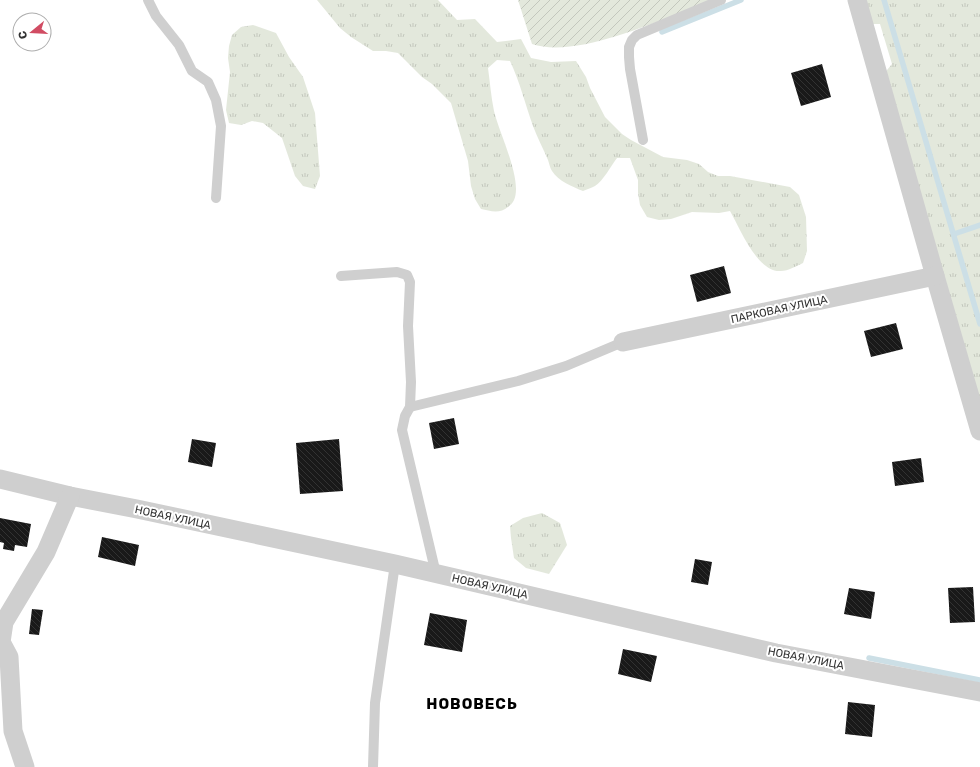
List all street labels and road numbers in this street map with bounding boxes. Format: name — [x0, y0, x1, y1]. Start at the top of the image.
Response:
street label: ПАРКОВАЯ УЛИЦА — [730, 293, 829, 326]
street label: НОВАЯ УЛИЦА — [134, 503, 213, 532]
street label: НОВАЯ УЛИЦА — [451, 571, 530, 602]
street label: НОВАЯ УЛИЦА — [767, 645, 846, 672]

